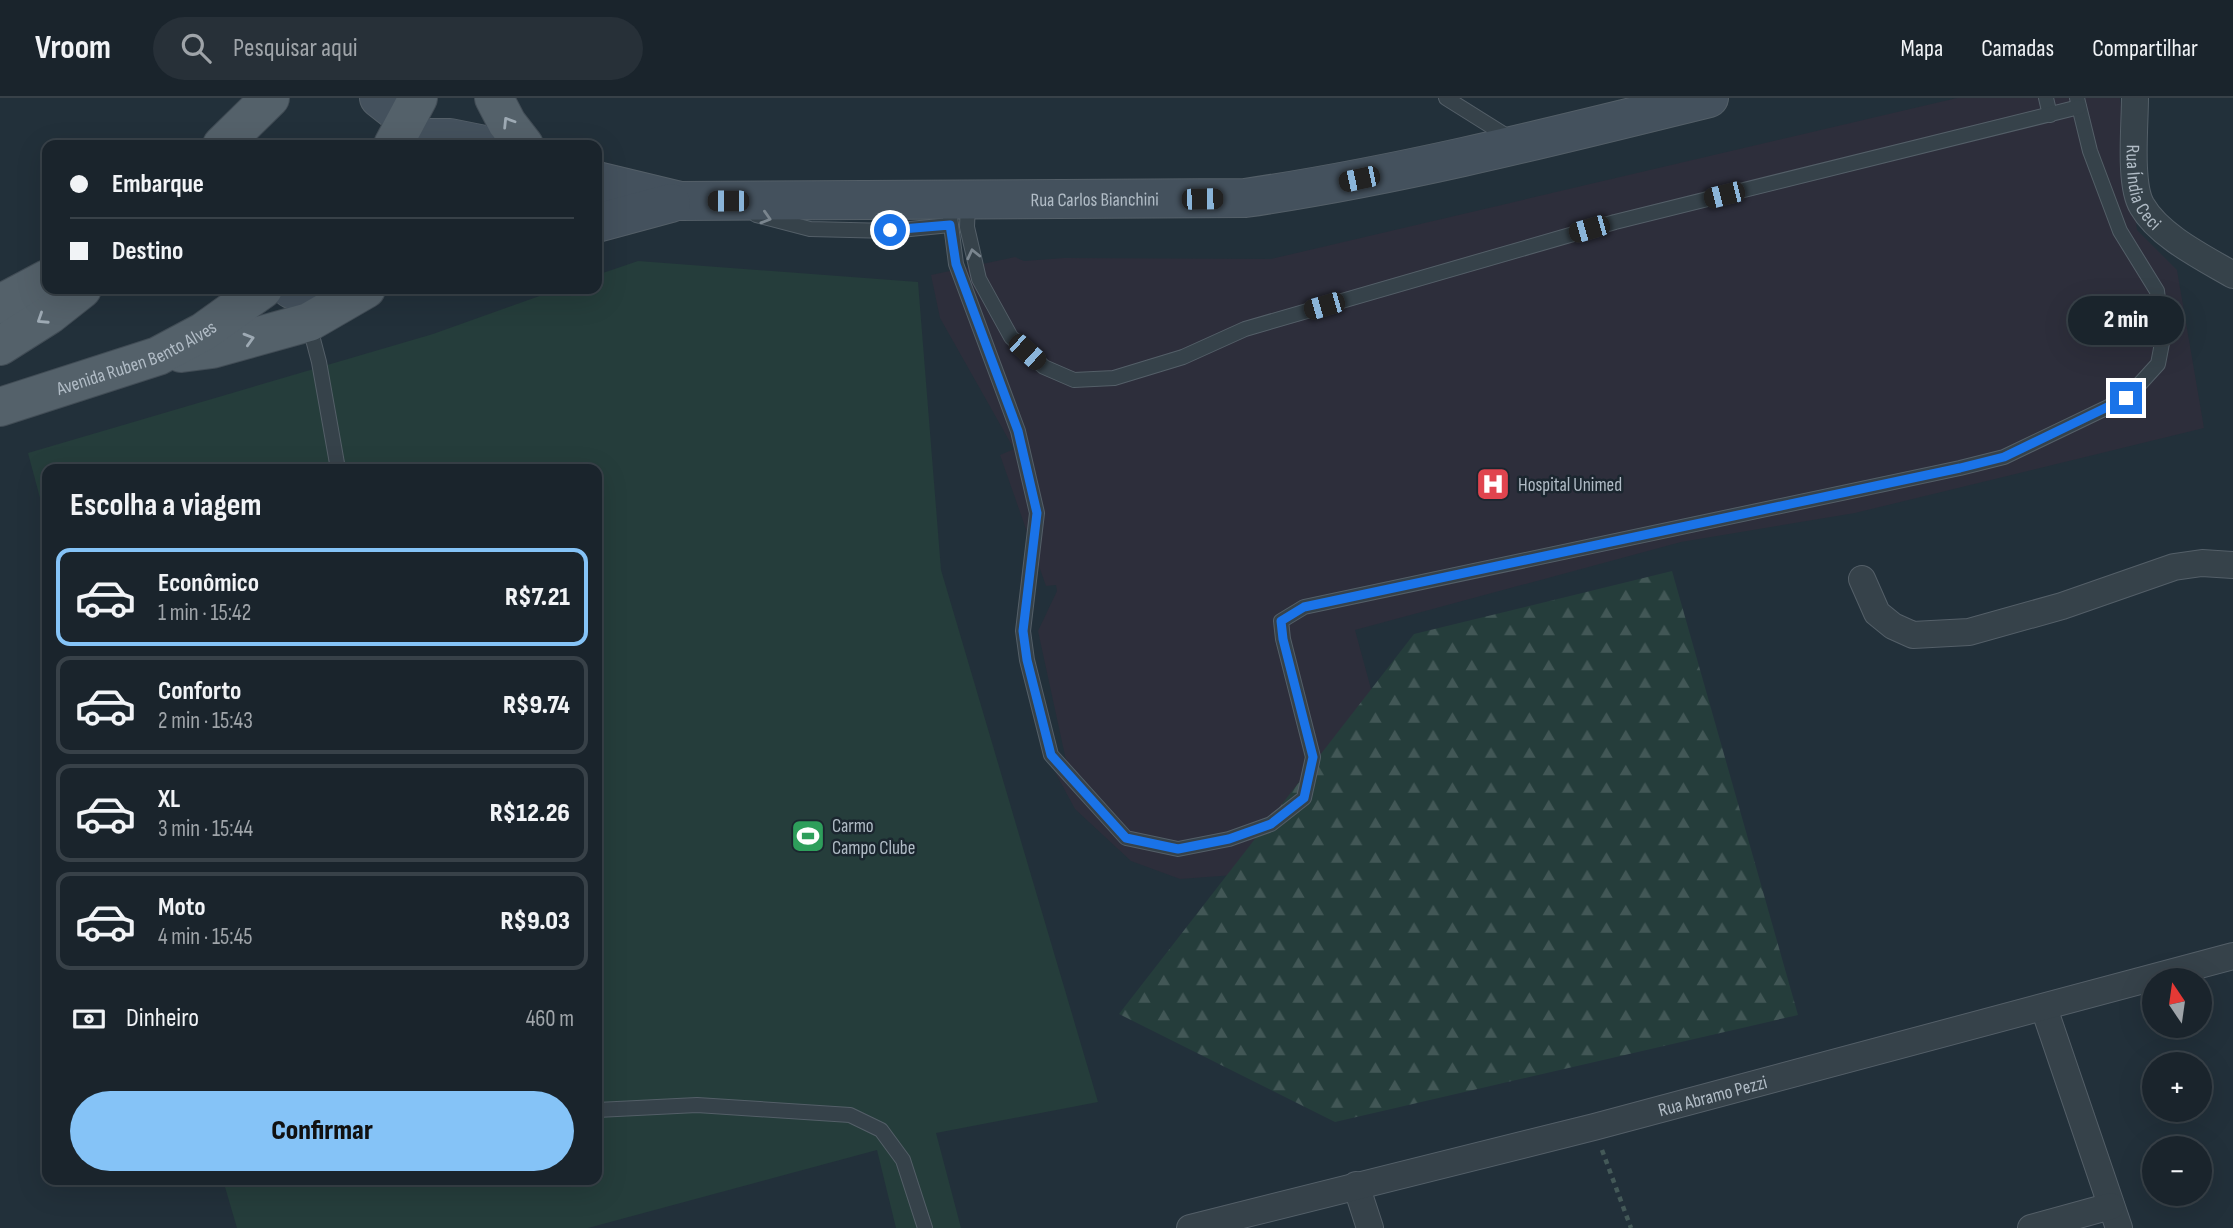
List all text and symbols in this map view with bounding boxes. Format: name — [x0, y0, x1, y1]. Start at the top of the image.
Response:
search box — [153, 17, 643, 80]
text: Vroom — [35, 28, 111, 68]
icon: search — [177, 29, 215, 67]
text: Pesquisar aqui — [233, 33, 358, 64]
text: Mapa — [1901, 34, 1943, 63]
text: Camadas — [1981, 34, 2054, 63]
text: Compartilhar — [2092, 34, 2198, 63]
one-way arrow — [503, 117, 516, 130]
street label: Rua Índia Ceci — [2121, 145, 2165, 236]
car — [1337, 164, 1382, 194]
text: Embarque — [112, 169, 204, 200]
car — [1702, 180, 1747, 210]
street label: Rua Carlos Bianchini — [1030, 188, 1159, 212]
car — [1181, 188, 1224, 210]
car — [708, 191, 750, 212]
one-way arrow — [760, 210, 772, 225]
car — [1566, 213, 1613, 245]
route start — [874, 214, 906, 246]
text: Destino — [112, 236, 183, 267]
one-way arrow — [967, 249, 982, 261]
car — [1301, 290, 1348, 322]
callout: 2 min — [2068, 296, 2184, 345]
text: 2 min — [2104, 306, 2148, 334]
one-way arrow — [37, 311, 50, 323]
street label: Avenida Ruben Bento Alves — [53, 316, 222, 401]
car — [1005, 330, 1050, 374]
one-way arrow — [243, 333, 255, 347]
route end — [2110, 382, 2142, 414]
hospital icon: Hospital Unimed — [1474, 465, 1512, 503]
place label: Hospital Unimed — [1518, 474, 1622, 497]
text: Escolha a viagem — [70, 486, 262, 525]
icon: car — [74, 566, 137, 629]
text: Econômico — [158, 568, 259, 599]
text: R$7.21 — [505, 582, 570, 613]
text: 1 min · 15:42 — [158, 599, 251, 627]
icon: car — [74, 674, 137, 737]
text: Conforto — [158, 676, 241, 707]
text: R$9.74 — [503, 690, 570, 721]
text: 2 min · 15:43 — [158, 707, 253, 735]
icon: car — [74, 782, 137, 845]
text: XL — [158, 784, 180, 815]
text: R$12.26 — [490, 798, 570, 829]
text: 3 min · 15:44 — [158, 815, 253, 843]
place label: Carmo Campo Clube — [832, 815, 915, 860]
sports icon: Carmo Campo Clube — [789, 817, 827, 855]
icon: car — [74, 890, 137, 953]
text: Moto — [158, 892, 206, 923]
text: R$9.03 — [500, 906, 570, 937]
text: 4 min · 15:45 — [158, 923, 253, 951]
north arrow — [2142, 968, 2212, 1038]
map controls — [2142, 968, 2212, 1206]
icon: cash — [70, 1000, 108, 1038]
text: Dinheiro — [126, 1003, 199, 1034]
text: 460 m — [526, 1005, 574, 1033]
button: + — [2142, 1052, 2212, 1122]
street label: Rua Abramo Pezzi — [1656, 1071, 1770, 1122]
button: Confirmar — [70, 1091, 574, 1171]
button: − — [2142, 1136, 2212, 1206]

